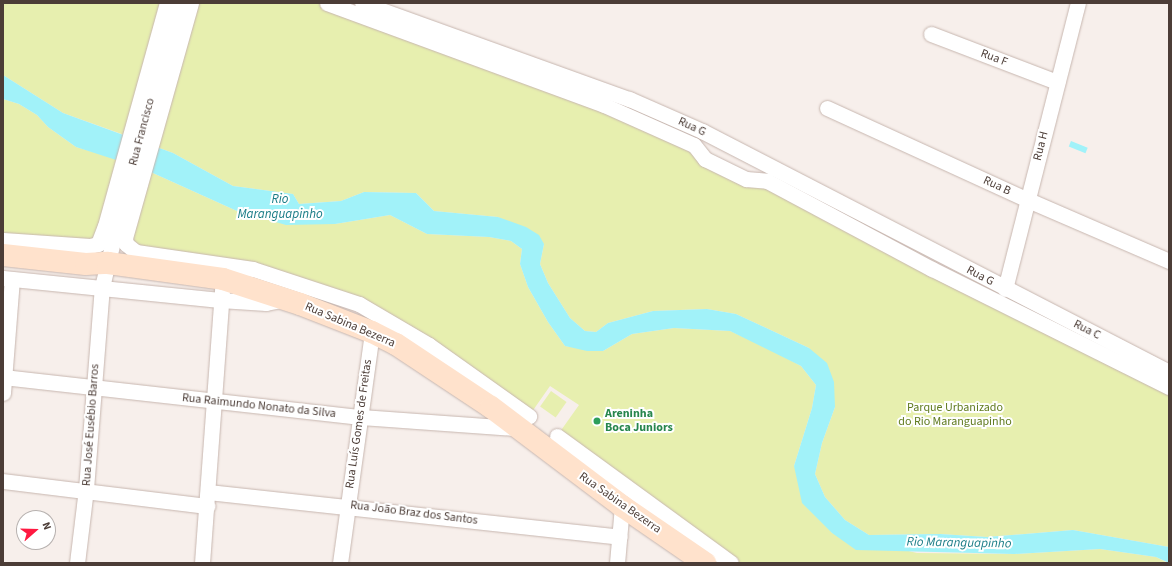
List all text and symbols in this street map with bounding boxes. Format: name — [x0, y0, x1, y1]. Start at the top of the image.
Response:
street label: Rua F — [978, 46, 1010, 70]
street label: Rua Francisco — [126, 97, 158, 167]
street label: Rua G — [676, 114, 708, 140]
street label: Rua H — [1030, 130, 1052, 162]
street label: Rua B — [981, 173, 1013, 199]
water label: Rio Maranguapinho — [237, 192, 323, 223]
street label: Rua G — [964, 263, 996, 289]
street label: Rua Sabina Bezerra — [303, 299, 397, 351]
street label: Rua C — [1071, 317, 1103, 343]
street label: Rua Luís Gomes de Freitas — [343, 359, 375, 489]
street label: Rua José Eusébio Barros — [80, 363, 102, 487]
street label: Rua Raimundo Nonato da Silva — [181, 391, 337, 421]
park label: Parque Urbanizado do Rio Maranguapinho — [898, 401, 1012, 429]
place label: Areninha Boca Juniors — [605, 407, 673, 435]
marker: Areninha Boca Juniors — [592, 416, 602, 426]
street label: Rua Sabina Bezerra — [576, 469, 664, 537]
street label: Rua João Braz dos Santos — [349, 498, 479, 528]
north arrow — [16, 510, 56, 550]
text: N — [39, 520, 55, 532]
water label: Rio Maranguapinho — [906, 534, 1012, 552]

